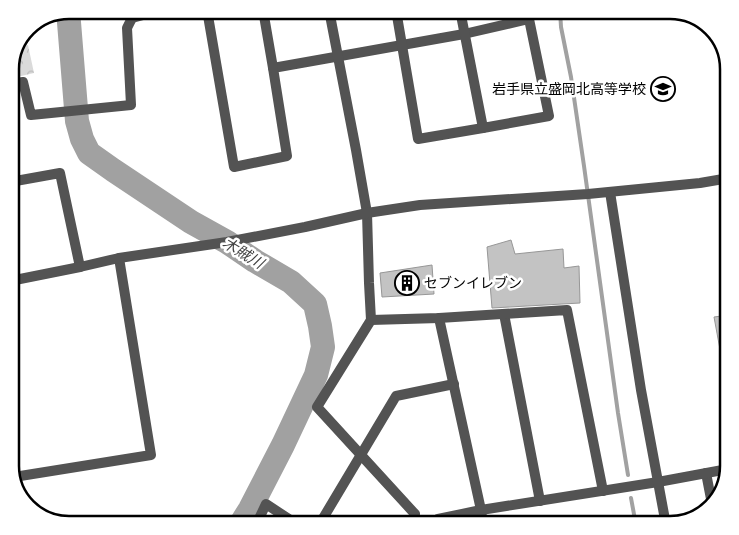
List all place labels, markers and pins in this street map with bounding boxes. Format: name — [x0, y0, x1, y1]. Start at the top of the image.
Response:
school or university icon: 岩手県立盛岡北高等学校 — [650, 76, 676, 102]
place label: 岩手県立盛岡北高等学校 — [492, 80, 646, 98]
building icon: セブンイレブン — [394, 270, 420, 296]
place label: セブンイレブン — [424, 274, 522, 292]

